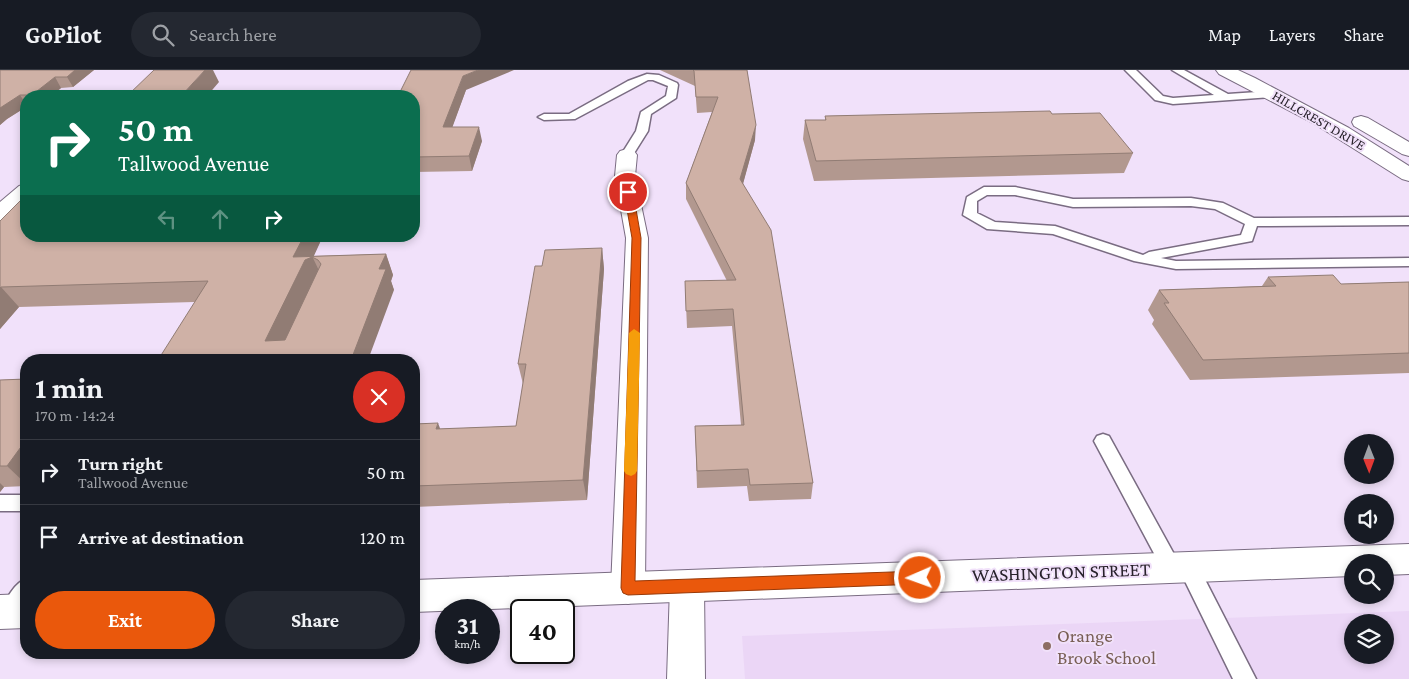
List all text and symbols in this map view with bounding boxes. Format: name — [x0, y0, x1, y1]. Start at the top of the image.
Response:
search box — [131, 12, 481, 57]
text: GoPilot — [25, 21, 101, 48]
icon: search — [149, 21, 177, 49]
text: Search here — [189, 24, 277, 45]
text: Map — [1208, 25, 1241, 45]
text: Layers — [1269, 25, 1316, 45]
text: Share — [1344, 25, 1384, 45]
street label: HILLCREST DRIVE — [1270, 87, 1369, 153]
icon: right — [35, 110, 100, 175]
text: 50 m — [118, 110, 193, 149]
text: Tallwood Avenue — [118, 151, 269, 176]
pin — [607, 171, 649, 213]
icon: arrive — [614, 178, 642, 206]
icon: left — [153, 205, 181, 233]
icon: ahead — [206, 205, 234, 233]
icon: right — [259, 205, 287, 233]
text: 1 min — [35, 371, 103, 404]
button: close — [353, 371, 405, 423]
text: 170 m · 14:24 — [35, 407, 115, 424]
north arrow — [1344, 434, 1394, 484]
map controls — [1344, 434, 1394, 664]
text: Turn right — [78, 453, 163, 474]
icon: right — [35, 458, 63, 486]
text: 50 m — [366, 462, 405, 483]
text: Tallwood Avenue — [78, 474, 188, 491]
button: sound — [1344, 494, 1394, 544]
icon: arrive — [35, 523, 63, 551]
text: Arrive at destination — [78, 527, 244, 548]
text: 120 m — [360, 527, 405, 548]
position arrow — [893, 551, 945, 603]
button: search — [1344, 554, 1394, 604]
street label: WASHINGTON STREET — [971, 558, 1151, 586]
button: Exit — [35, 591, 215, 649]
button: Share — [225, 591, 405, 649]
speed limit sign: 40 — [510, 599, 575, 664]
text: 31 — [457, 612, 478, 639]
button: layers — [1344, 614, 1394, 664]
place label: Orange Brook School — [1057, 625, 1156, 668]
text: km/h — [455, 637, 480, 651]
marker: Orange Brook School — [1041, 640, 1053, 652]

